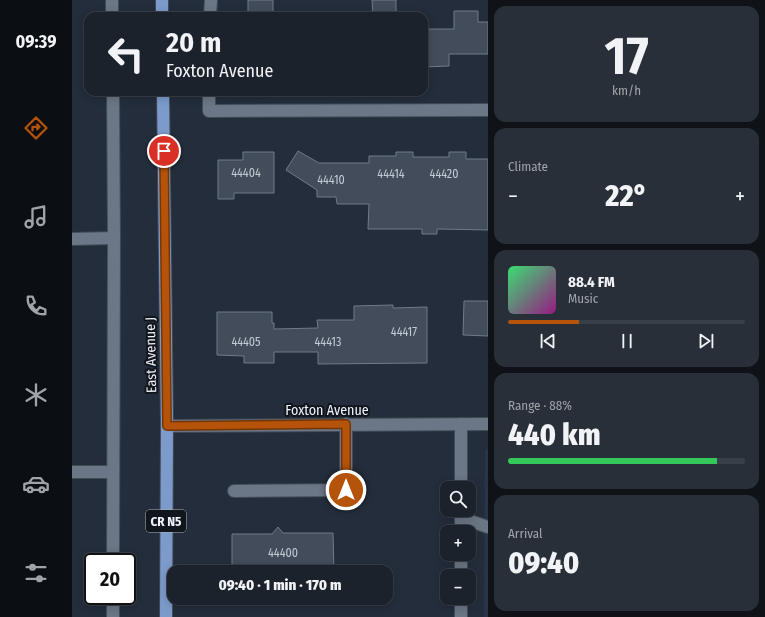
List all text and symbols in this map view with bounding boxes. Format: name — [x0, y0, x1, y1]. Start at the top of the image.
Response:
text: 17 — [604, 25, 649, 88]
text: 20 m — [166, 26, 221, 59]
icon: left — [100, 28, 152, 80]
text: 09:39 — [15, 31, 57, 53]
text: Foxton Avenue — [166, 60, 273, 82]
text: km/h — [612, 83, 641, 98]
icon: directions — [22, 114, 50, 142]
pin — [147, 134, 181, 168]
icon: arrive — [153, 140, 175, 162]
text: Climate — [508, 159, 548, 174]
house number: 44404 — [231, 166, 261, 180]
house number: 44414 — [377, 167, 405, 181]
house number: 44420 — [430, 167, 458, 181]
house number: 44410 — [317, 173, 345, 187]
text: 22° — [605, 178, 648, 214]
text: − — [508, 183, 518, 210]
text: + — [735, 183, 745, 210]
icon: music — [22, 203, 50, 231]
text: 88.4 FM — [568, 273, 615, 291]
text: Music — [568, 291, 598, 306]
icon: phone — [22, 292, 50, 320]
street label: East Avenue J — [142, 317, 160, 393]
house number: 44417 — [391, 325, 417, 339]
icon: previous — [537, 330, 559, 352]
icon: pause — [616, 330, 638, 352]
icon: next — [695, 330, 717, 352]
house number: 44405 — [231, 335, 261, 349]
house number: 44413 — [315, 335, 341, 349]
icon: climate — [22, 381, 50, 409]
text: Range · 88% — [508, 398, 572, 413]
street label: Foxton Avenue — [285, 402, 369, 419]
text: 440 km — [508, 417, 601, 453]
position arrow — [325, 469, 367, 511]
icon: car — [22, 470, 50, 498]
map controls — [440, 481, 476, 605]
button: search — [440, 481, 476, 517]
road number: CR N5 — [146, 510, 186, 532]
button: + — [440, 525, 476, 561]
text: Arrival — [508, 526, 542, 541]
text: 09:40 — [508, 545, 579, 581]
house number: 44400 — [268, 546, 298, 560]
speed limit sign: 20 — [84, 553, 136, 605]
icon: filters — [22, 559, 50, 587]
button: − — [440, 569, 476, 605]
text: 09:40 · 1 min · 170 m — [219, 576, 341, 594]

